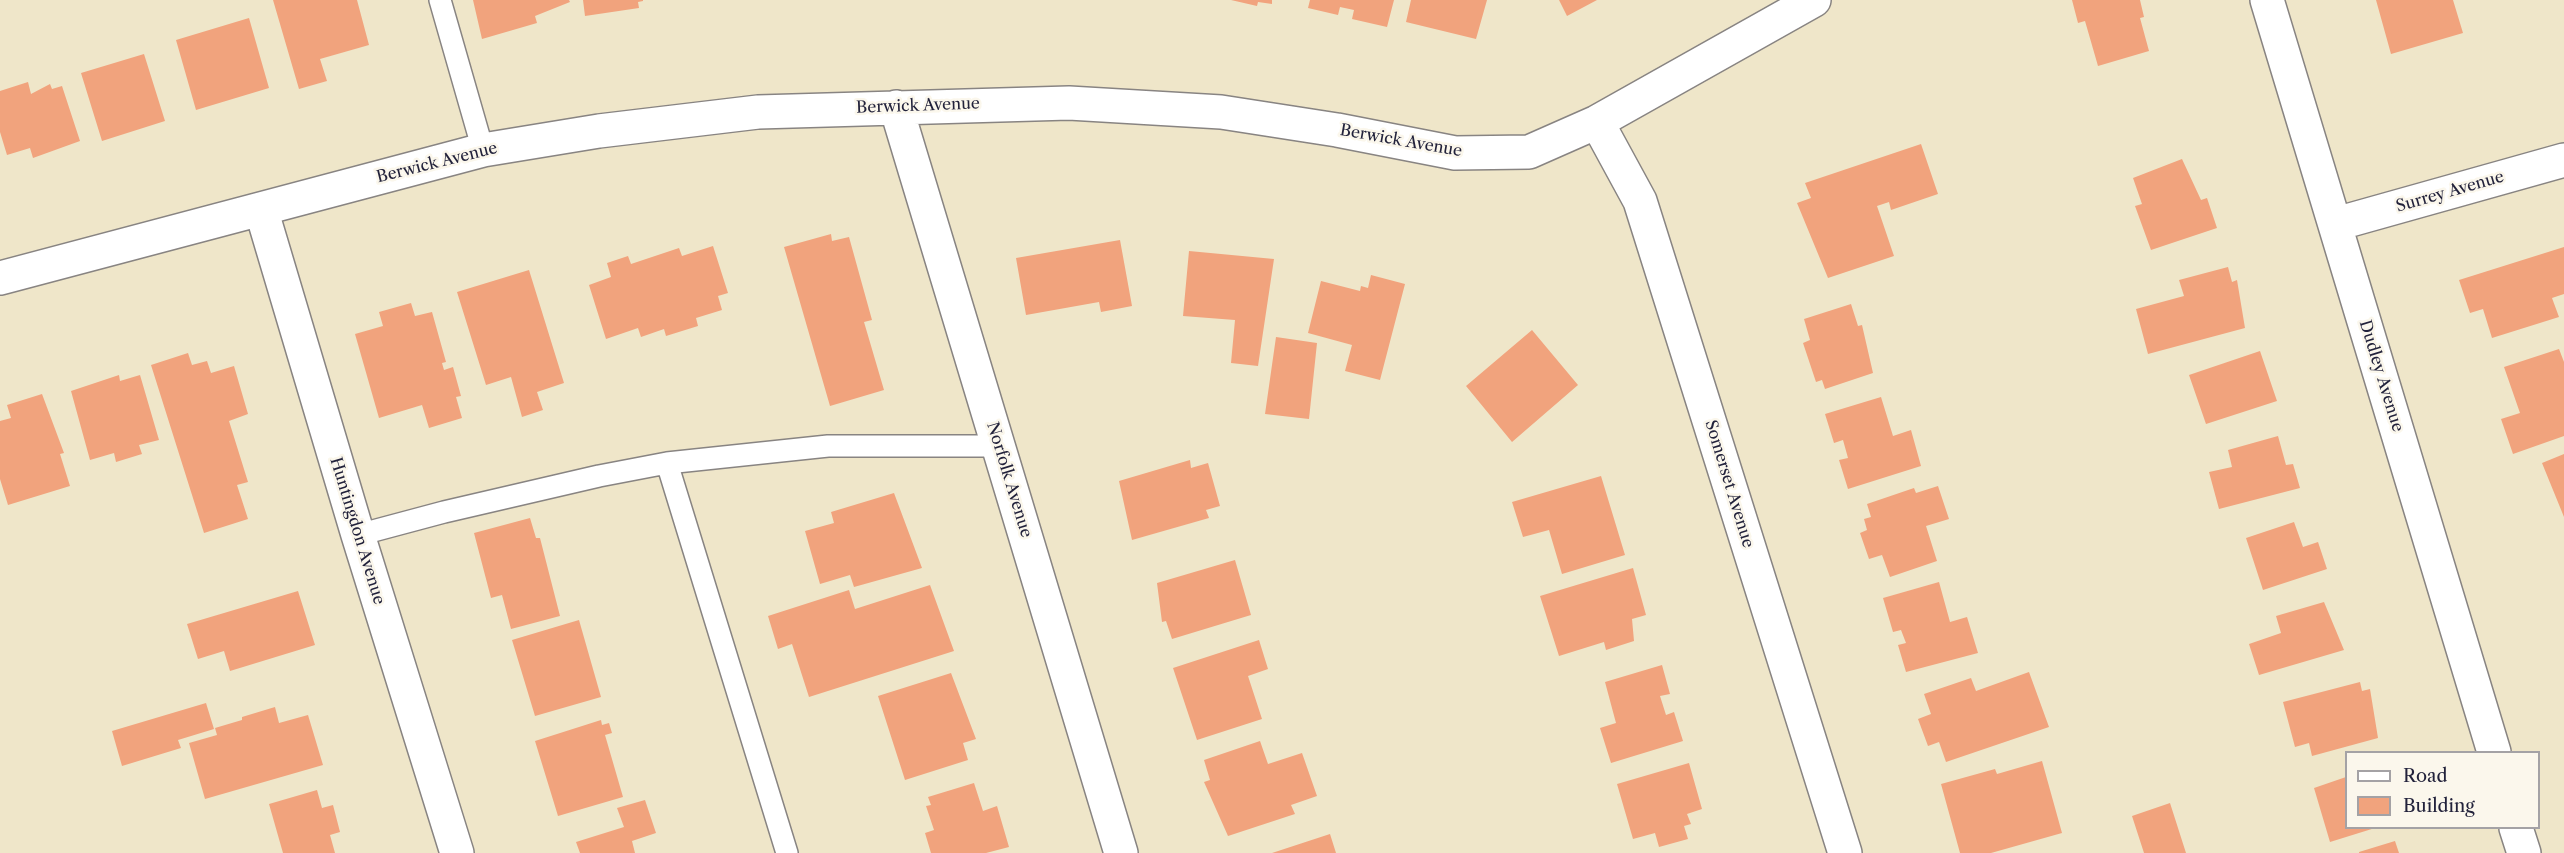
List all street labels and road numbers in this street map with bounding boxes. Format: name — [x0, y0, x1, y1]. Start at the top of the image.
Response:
street label: Berwick Avenue — [856, 94, 980, 118]
street label: Berwick Avenue — [1338, 121, 1464, 161]
street label: Berwick Avenue — [375, 139, 499, 187]
street label: Surrey Avenue — [2394, 167, 2506, 217]
street label: Dudley Avenue — [2355, 318, 2407, 434]
street label: Somerset Avenue — [1700, 418, 1758, 550]
street label: Norfolk Avenue — [982, 420, 1036, 540]
street label: Huntingdon Avenue — [325, 455, 389, 607]

